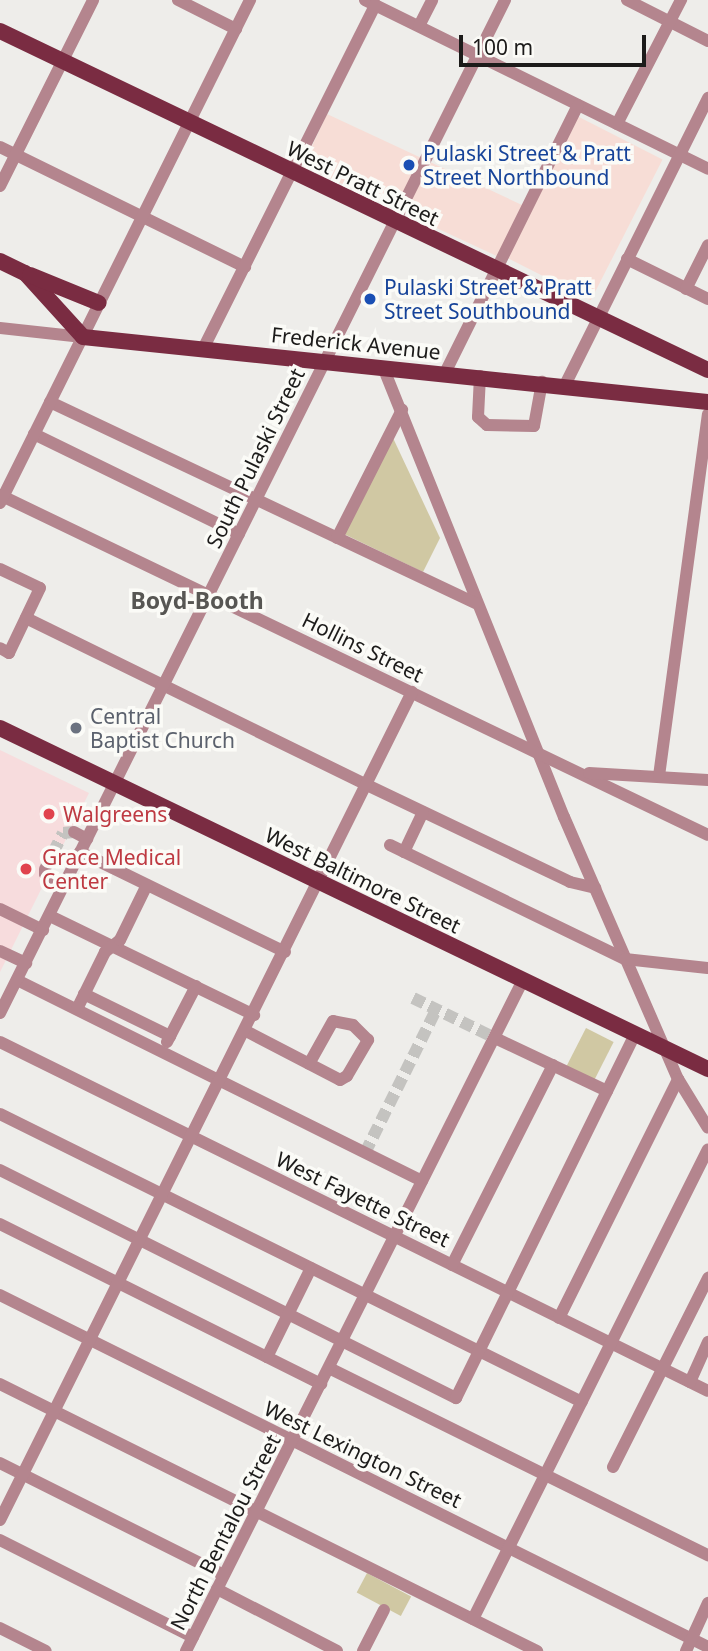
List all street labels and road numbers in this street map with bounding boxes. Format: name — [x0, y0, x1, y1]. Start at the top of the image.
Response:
street label: West Pratt Street — [283, 135, 443, 231]
street label: Frederick Avenue — [270, 322, 442, 364]
street label: South Pulaski Street — [201, 364, 309, 552]
street label: Hollins Street — [298, 607, 428, 687]
street label: West Baltimore Street — [261, 822, 465, 938]
street label: West Fayette Street — [272, 1146, 454, 1252]
street label: West Lexington Street — [260, 1395, 466, 1513]
street label: North Bentalou Street — [165, 1430, 285, 1634]

